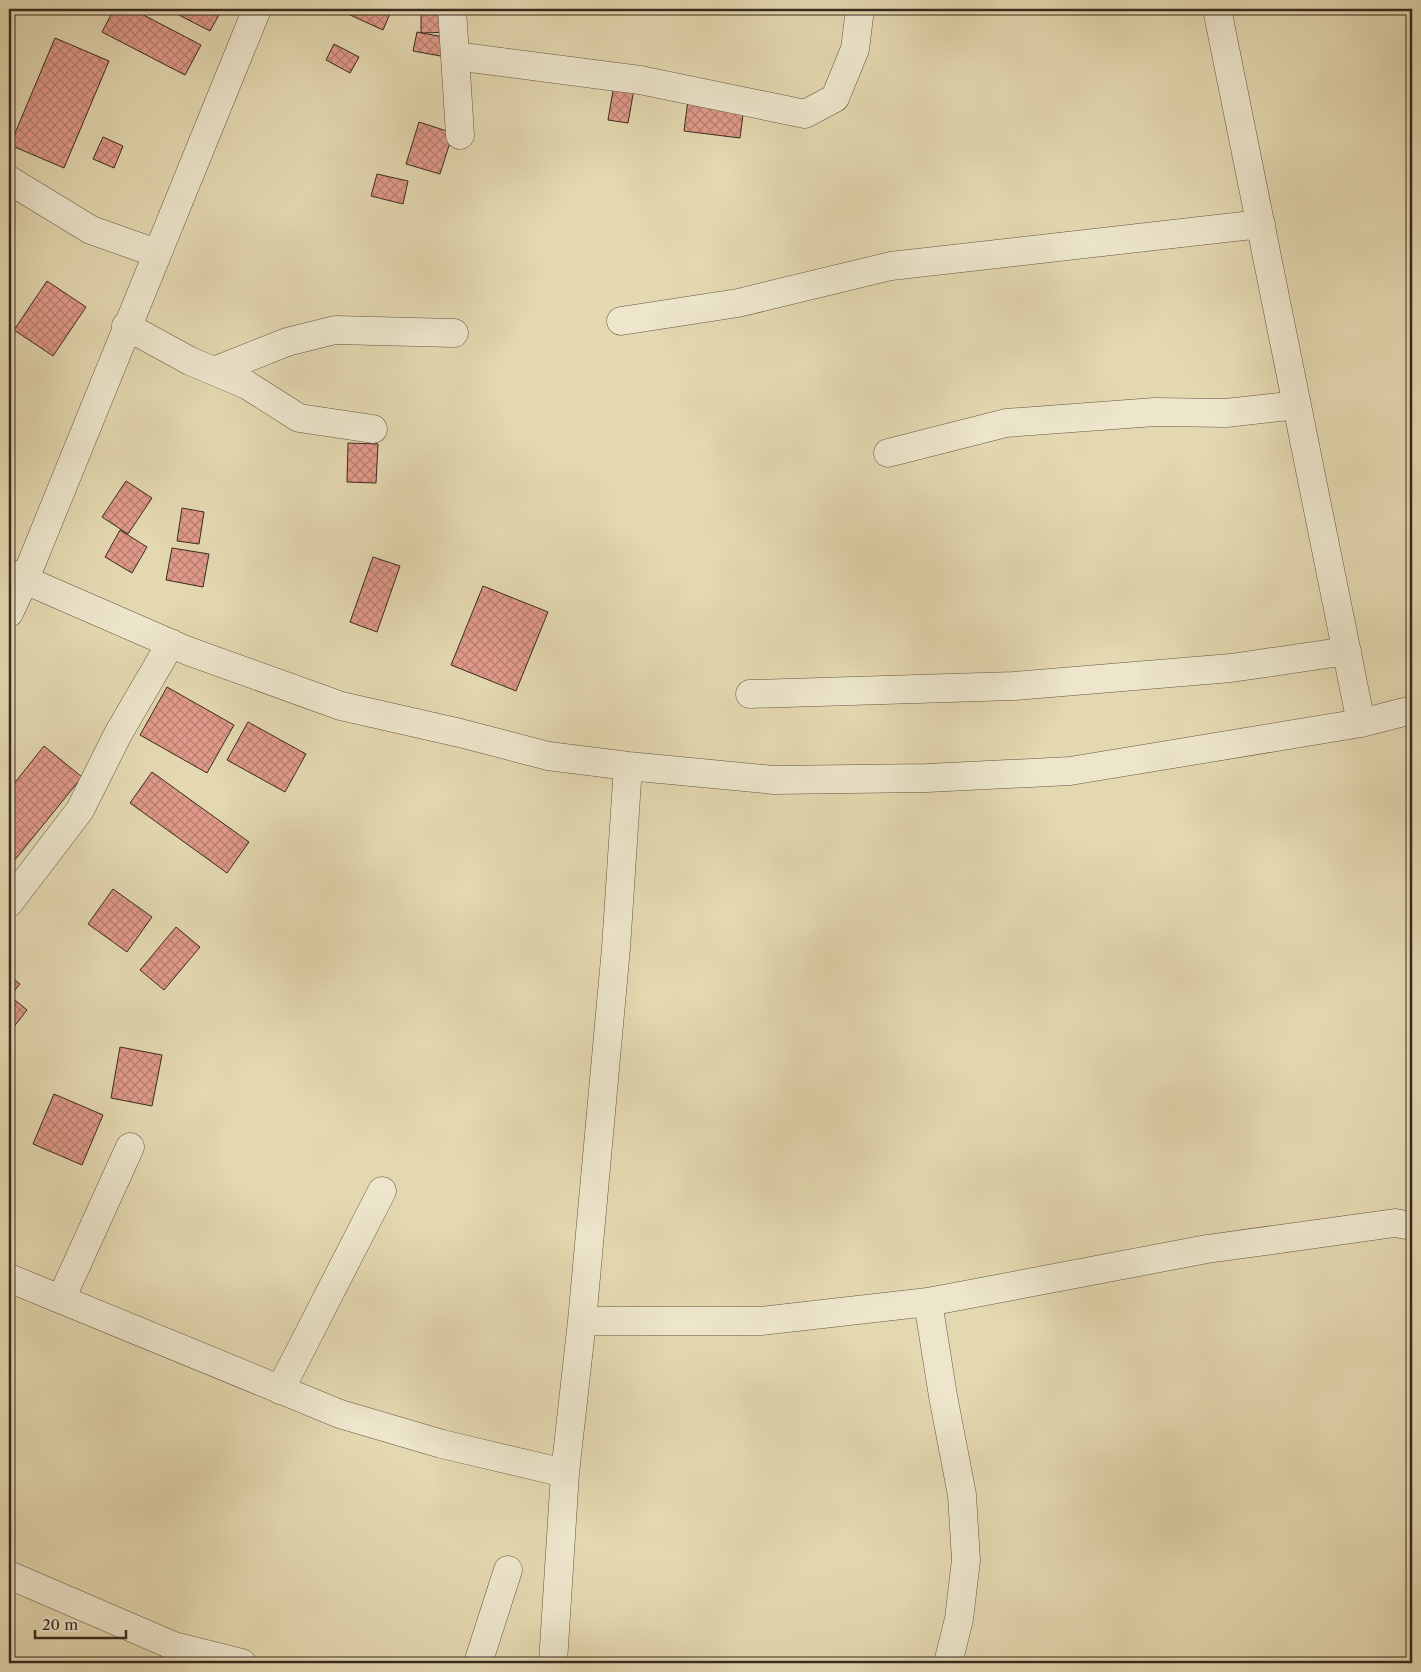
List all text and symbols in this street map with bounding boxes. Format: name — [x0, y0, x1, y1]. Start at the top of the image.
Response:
scale bar — [35, 1607, 126, 1639]
text: 20 m — [42, 1615, 78, 1634]

